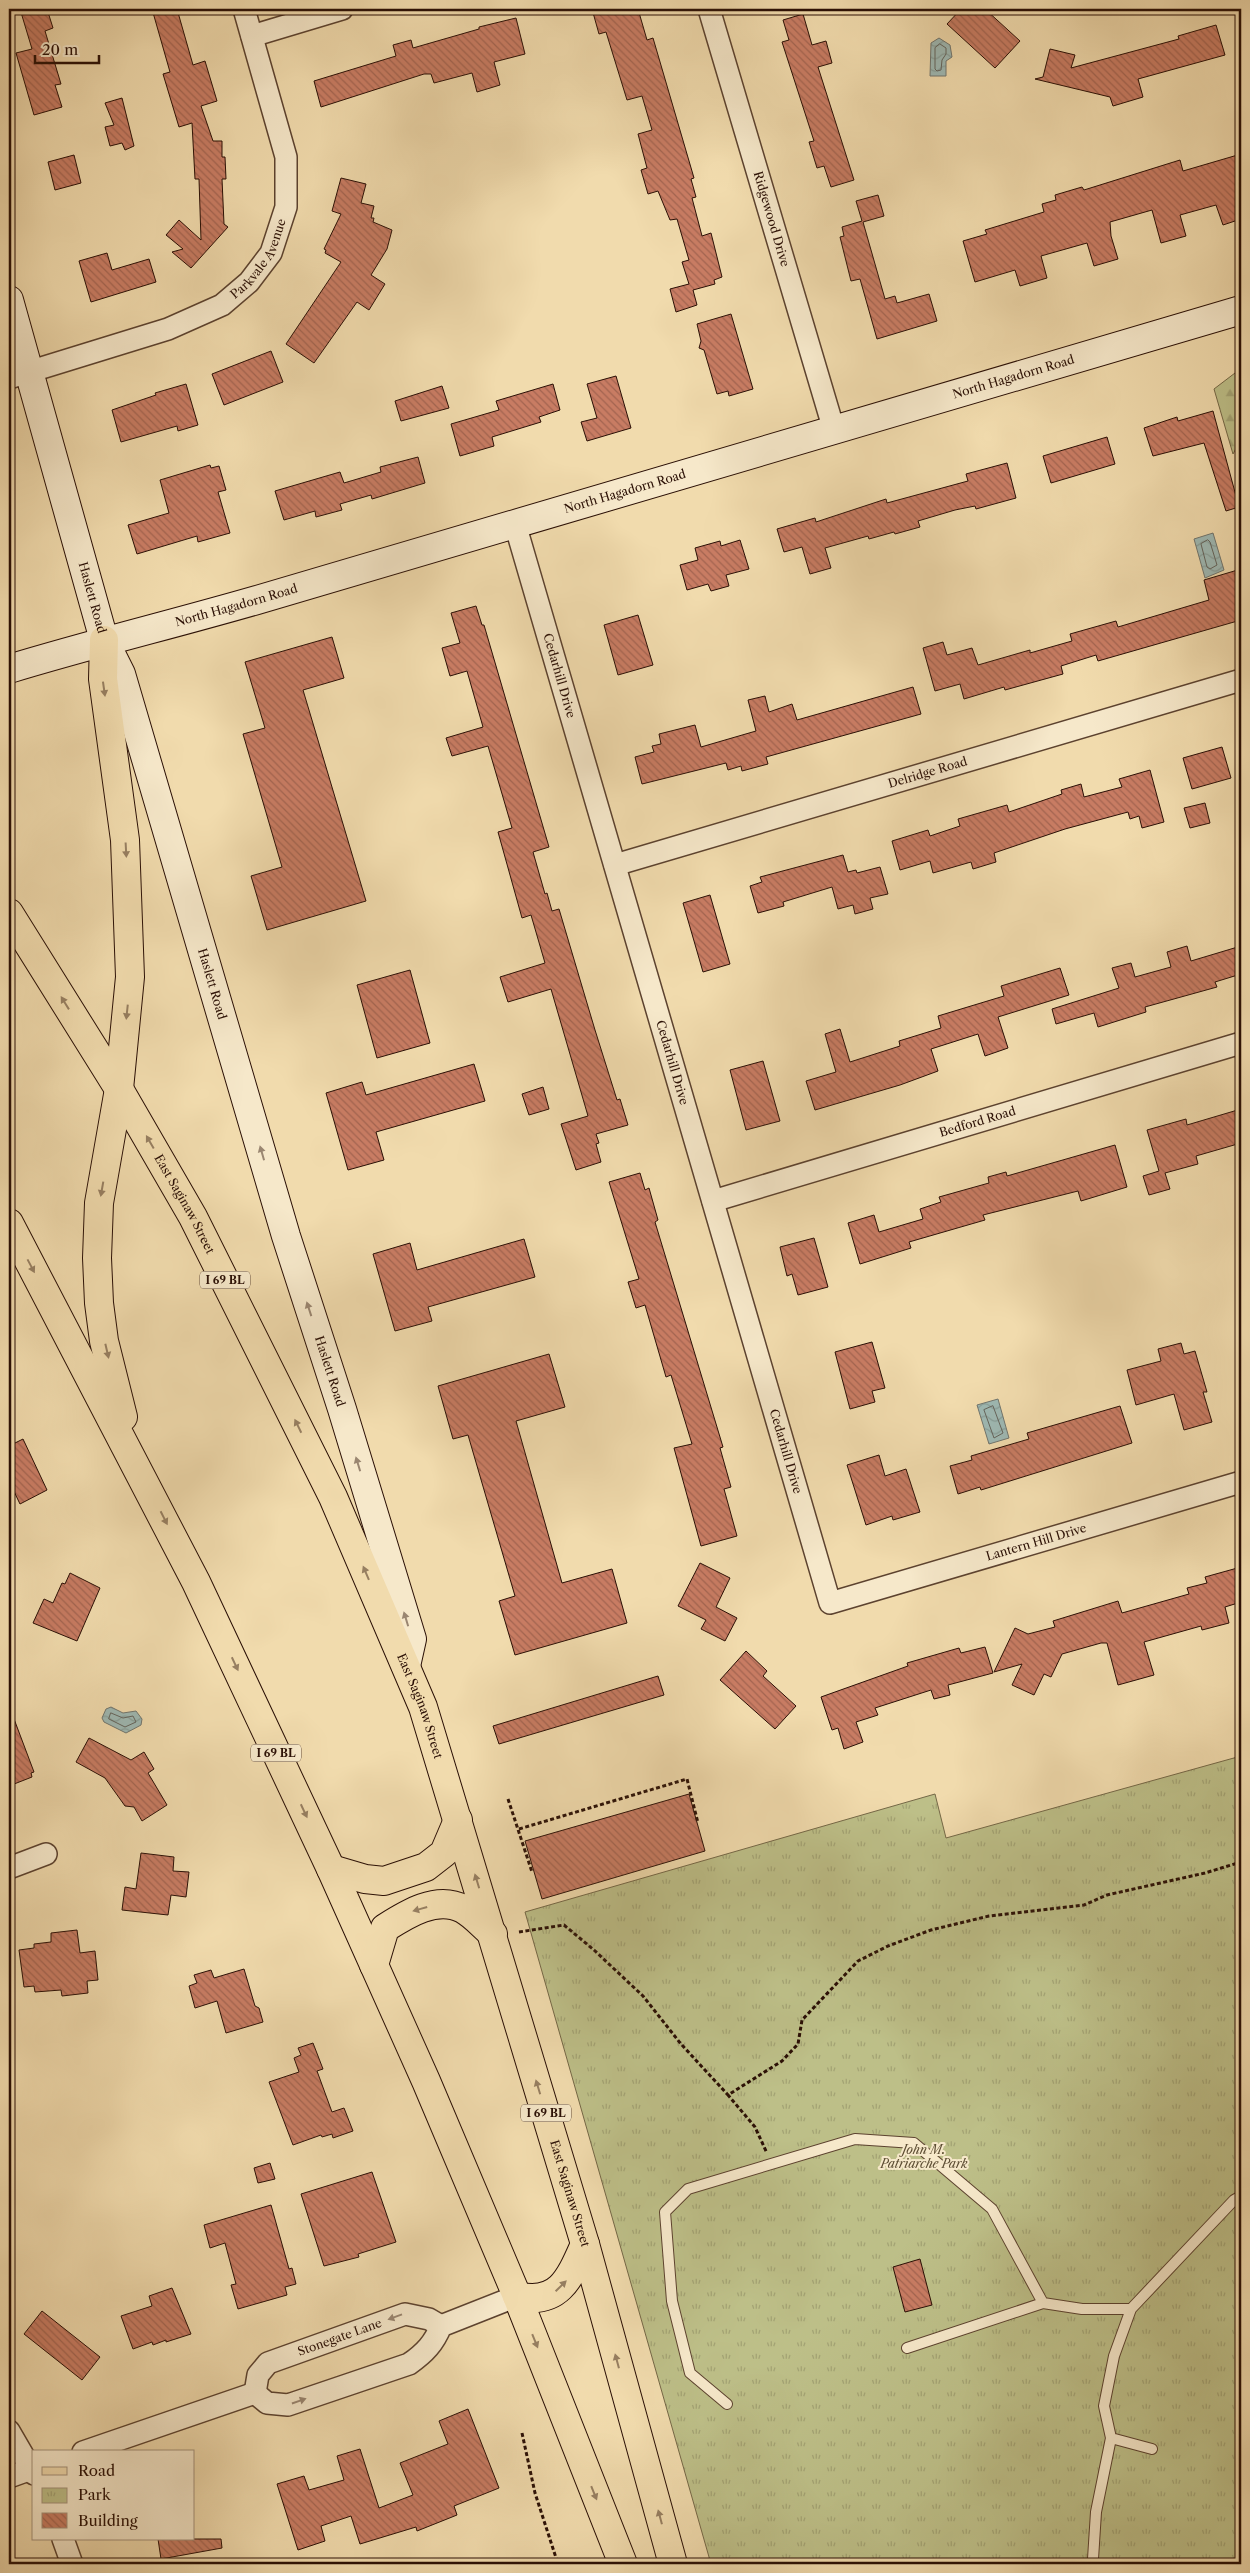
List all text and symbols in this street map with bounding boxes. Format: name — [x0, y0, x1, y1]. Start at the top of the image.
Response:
scale bar — [35, 32, 99, 64]
text: 20 m — [42, 40, 78, 59]
street label: Ridgewood Drive — [751, 169, 793, 268]
street label: Parkvale Avenue — [227, 216, 289, 302]
street label: North Hagadorn Road — [951, 351, 1077, 402]
street label: North Hagadorn Road — [562, 466, 688, 516]
street label: Haslett Road — [76, 560, 110, 636]
street label: North Hagadorn Road — [173, 580, 300, 629]
street label: Cedarhill Drive — [540, 631, 579, 720]
one-way arrow — [100, 681, 108, 697]
street label: Delridge Road — [886, 753, 970, 791]
one-way arrow — [122, 842, 130, 858]
street label: Haslett Road — [195, 946, 230, 1022]
one-way arrow — [61, 997, 70, 1010]
one-way arrow — [123, 1004, 131, 1020]
street label: Cedarhill Drive — [653, 1018, 692, 1107]
street label: Bedford Road — [937, 1103, 1018, 1140]
one-way arrow — [145, 1136, 154, 1149]
one-way arrow — [257, 1146, 265, 1161]
street label: East Saginaw Street — [151, 1152, 218, 1257]
one-way arrow — [97, 1182, 105, 1198]
one-way arrow — [27, 1259, 36, 1272]
road number: I 69 BL — [200, 1272, 250, 1288]
one-way arrow — [305, 1301, 313, 1316]
street label: Haslett Road — [312, 1334, 349, 1409]
one-way arrow — [103, 1343, 111, 1358]
street label: Cedarhill Drive — [767, 1407, 806, 1495]
one-way arrow — [294, 1419, 302, 1433]
one-way arrow — [354, 1456, 362, 1471]
one-way arrow — [160, 1511, 168, 1525]
street label: Lantern Hill Drive — [984, 1520, 1088, 1564]
one-way arrow — [361, 1566, 369, 1580]
one-way arrow — [401, 1611, 409, 1626]
street label: East Saginaw Street — [394, 1651, 446, 1761]
one-way arrow — [231, 1657, 239, 1671]
road number: I 69 BL — [251, 1745, 301, 1762]
one-way arrow — [300, 1804, 308, 1818]
one-way arrow — [472, 1873, 480, 1888]
one-way arrow — [412, 1906, 427, 1914]
one-way arrow — [534, 2079, 542, 2094]
road number: I 69 BL — [521, 2104, 571, 2122]
street label: East Saginaw Street — [547, 2138, 594, 2249]
park label: John M. Patriarche Park — [880, 2142, 968, 2171]
one-way arrow — [554, 2280, 566, 2292]
one-way arrow — [388, 2314, 403, 2321]
street label: Stonegate Lane — [295, 2315, 384, 2359]
one-way arrow — [531, 2334, 539, 2349]
one-way arrow — [613, 2353, 621, 2368]
one-way arrow — [292, 2397, 307, 2405]
legend — [32, 2450, 195, 2540]
text: Road — [78, 2461, 115, 2480]
text: Park — [78, 2485, 112, 2504]
one-way arrow — [591, 2485, 599, 2500]
one-way arrow — [656, 2510, 664, 2525]
text: Building — [78, 2511, 138, 2530]

